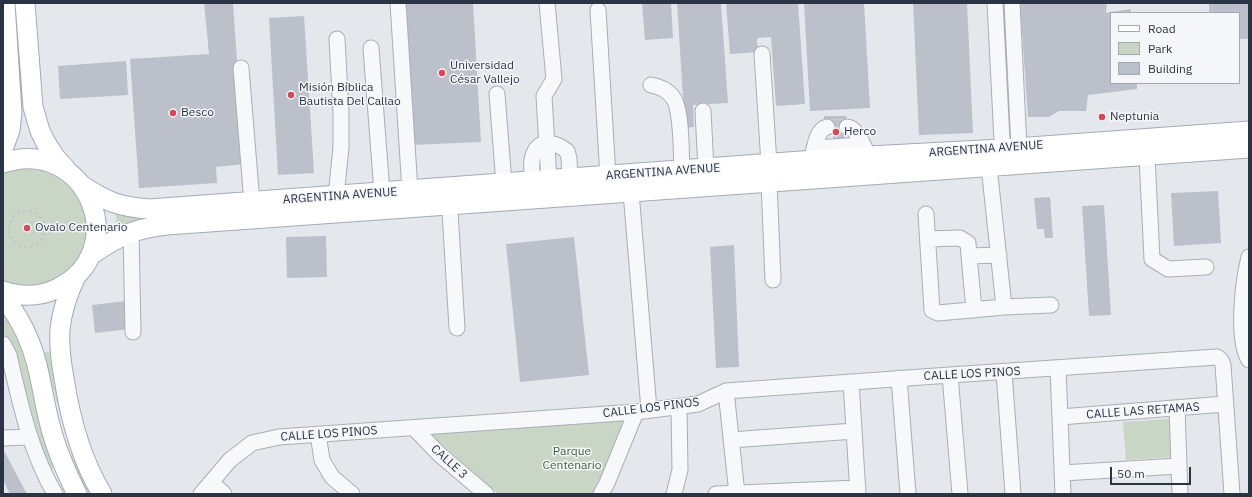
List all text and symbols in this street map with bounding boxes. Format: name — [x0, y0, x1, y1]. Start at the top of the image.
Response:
legend — [1110, 12, 1240, 84]
text: Road — [1148, 21, 1176, 36]
text: Park — [1148, 41, 1172, 56]
place label: Universidad César Vallejo — [450, 59, 520, 87]
text: Building — [1148, 61, 1192, 76]
marker: Universidad César Vallejo — [437, 68, 447, 78]
place label: Misión Bíblica Bautista Del Callao — [299, 81, 401, 109]
marker: Misión Bíblica Bautista Del Callao — [286, 90, 296, 100]
place label: Besco — [181, 106, 214, 120]
marker: Besco — [168, 108, 178, 118]
place label: Neptunia — [1110, 110, 1159, 124]
marker: Neptunia — [1097, 112, 1107, 122]
place label: Herco — [844, 125, 876, 139]
marker: Herco — [831, 127, 841, 137]
street label: ARGENTINA AVENUE — [928, 138, 1044, 160]
street label: ARGENTINA AVENUE — [605, 161, 721, 183]
street label: ARGENTINA AVENUE — [282, 185, 398, 207]
place label: Ovalo Centenario — [35, 221, 127, 235]
marker: Ovalo Centenario — [22, 223, 32, 233]
street label: CALLE LOS PINOS — [923, 364, 1021, 384]
street label: CALLE LOS PINOS — [602, 395, 700, 421]
street label: CALLE LAS RETAMAS — [1086, 400, 1200, 422]
street label: CALLE LOS PINOS — [280, 423, 378, 445]
street label: CALLE 3 — [428, 442, 470, 482]
park label: Parque Centenario — [543, 445, 601, 473]
scale bar — [1112, 459, 1193, 485]
text: 50 m — [1117, 466, 1145, 481]

